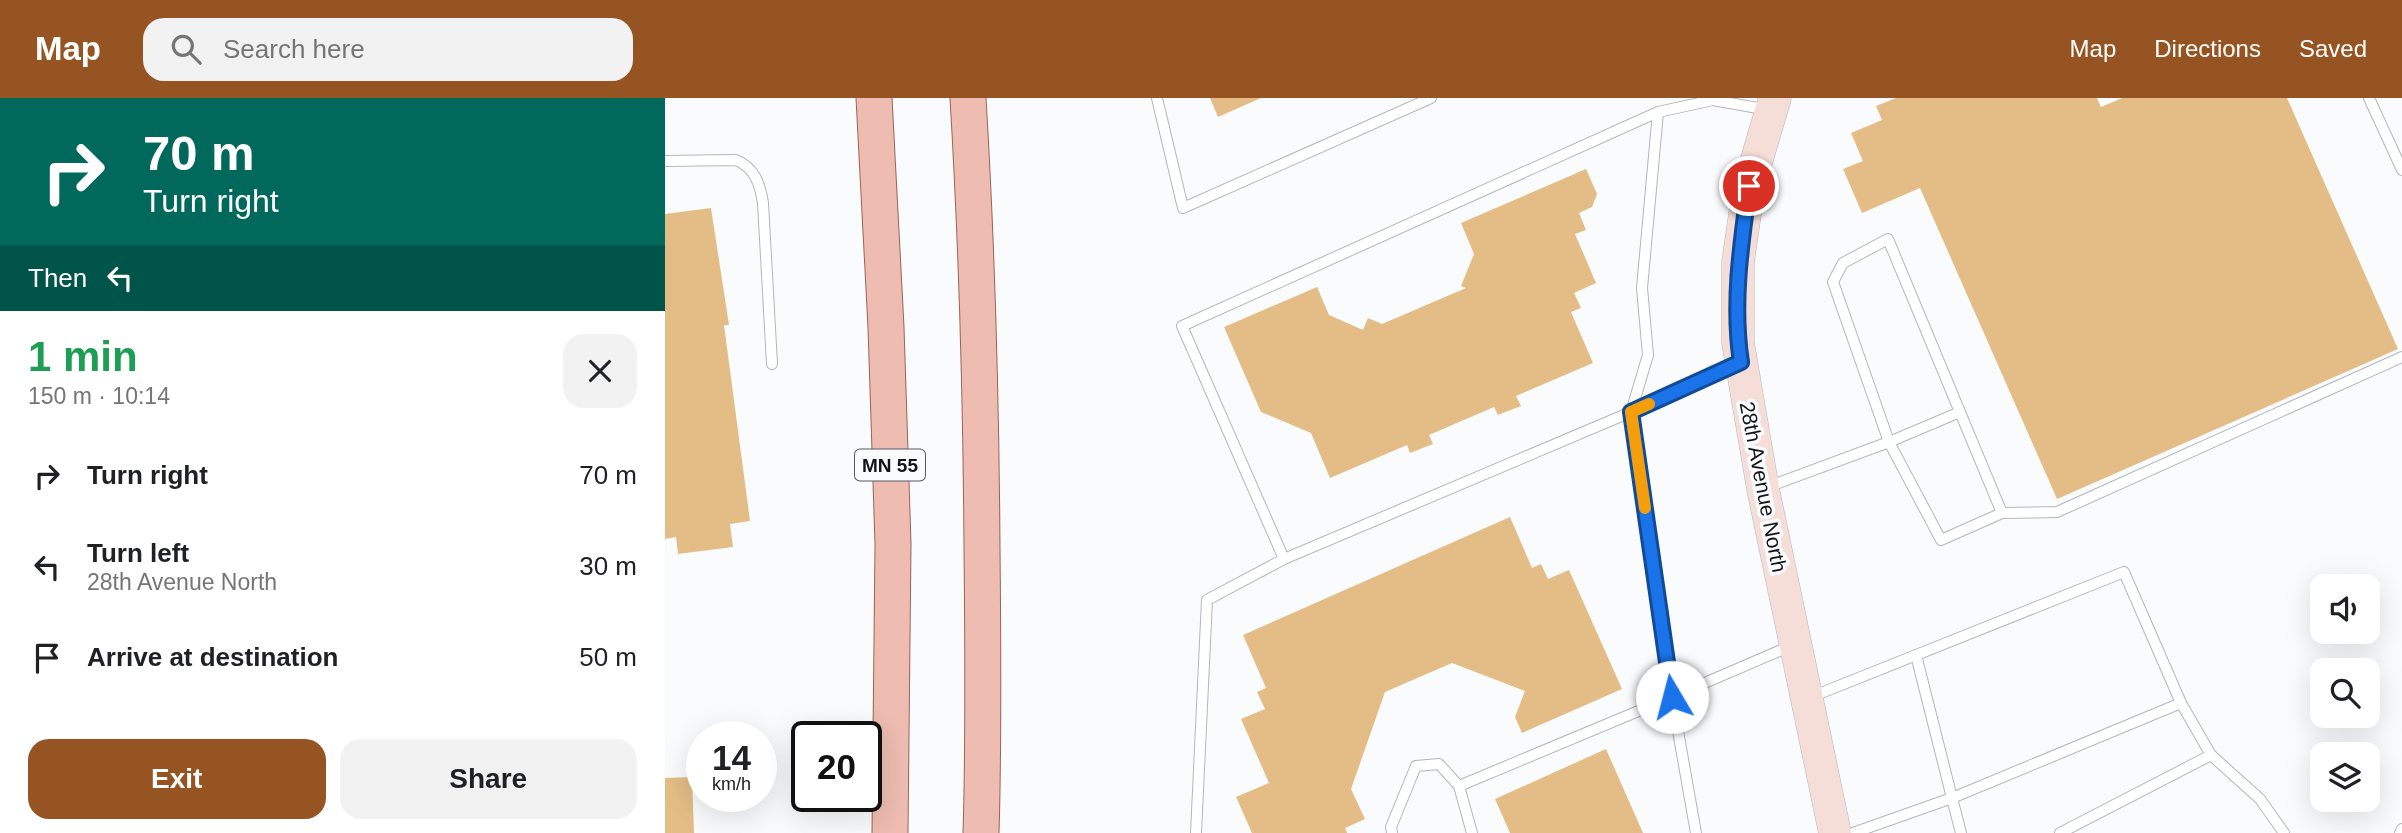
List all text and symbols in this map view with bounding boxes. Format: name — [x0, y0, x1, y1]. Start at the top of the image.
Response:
search box — [143, 18, 633, 81]
text: Map — [35, 30, 101, 67]
icon: search — [167, 30, 205, 68]
text: Search here — [223, 34, 365, 64]
text: Map — [2070, 35, 2116, 62]
text: Directions — [2154, 35, 2261, 62]
text: Saved — [2299, 35, 2367, 62]
icon: right — [28, 126, 119, 217]
text: 70 m — [143, 126, 255, 180]
pin — [1719, 156, 1779, 216]
icon: arrive — [1730, 167, 1768, 205]
text: Turn right — [143, 183, 279, 219]
icon: left — [101, 259, 139, 297]
text: Then — [28, 263, 87, 293]
text: 1 min — [28, 333, 138, 380]
button: close — [563, 334, 637, 408]
text: 150 m · 10:14 — [28, 383, 170, 409]
street label: 28th Avenue North — [1736, 400, 1791, 574]
road number: MN 55 — [855, 450, 925, 480]
icon: right — [28, 457, 66, 495]
text: Turn right — [87, 460, 208, 490]
text: 70 m — [579, 460, 637, 490]
text: Turn left — [87, 538, 189, 568]
icon: left — [28, 548, 66, 586]
text: 30 m — [579, 551, 637, 581]
text: 28th Avenue North — [87, 569, 277, 595]
map controls — [2310, 574, 2380, 812]
button: sound — [2310, 574, 2380, 644]
icon: arrive — [28, 639, 66, 677]
text: Arrive at destination — [87, 642, 338, 672]
text: 50 m — [579, 642, 637, 672]
button: search — [2310, 658, 2380, 728]
position arrow — [1635, 660, 1709, 734]
speed limit sign: 20 — [791, 721, 882, 812]
text: 14 — [712, 738, 751, 777]
button: Exit — [28, 739, 326, 819]
button: Share — [340, 739, 637, 819]
button: layers — [2310, 742, 2380, 812]
text: km/h — [712, 774, 751, 794]

